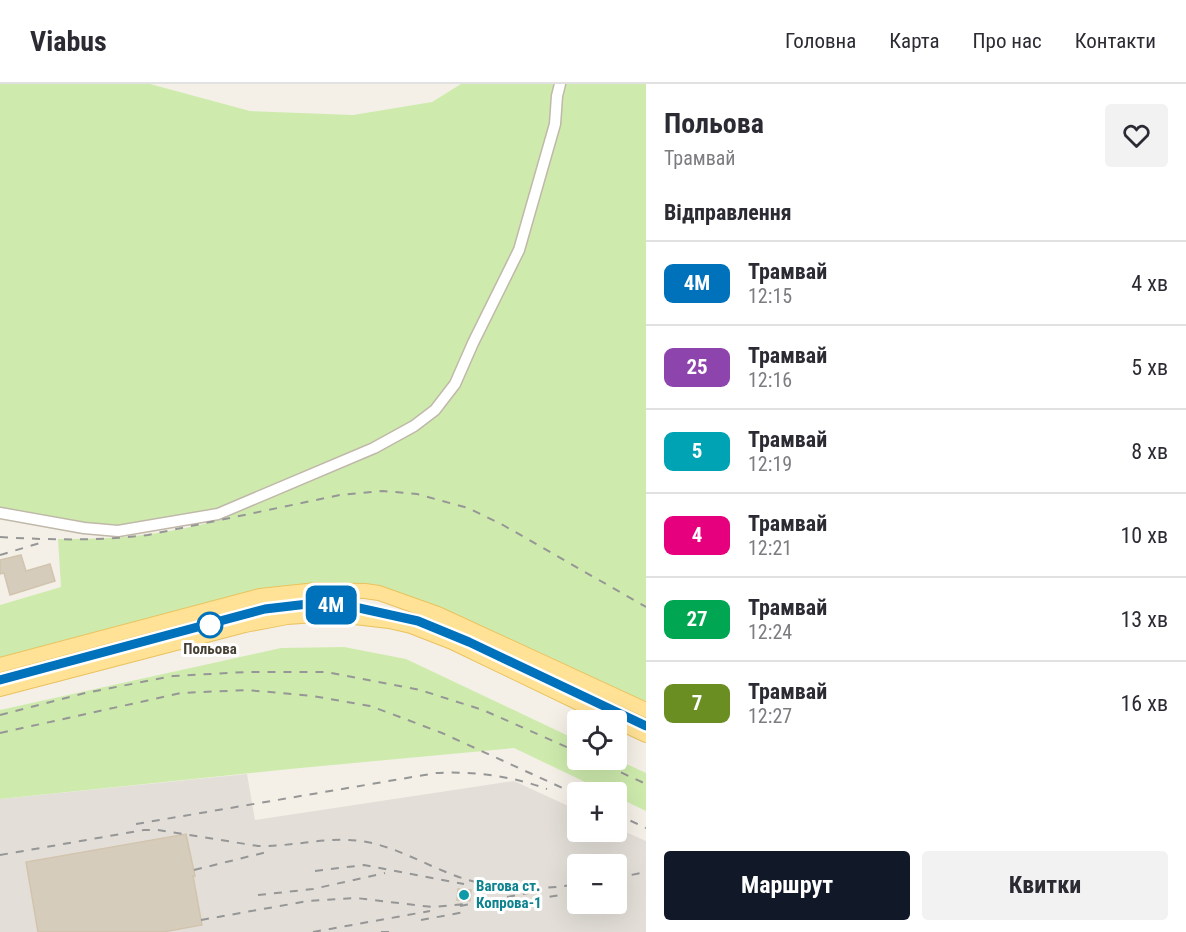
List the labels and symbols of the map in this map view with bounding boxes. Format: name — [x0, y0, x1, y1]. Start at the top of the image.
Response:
line badge: 4М — [304, 586, 358, 624]
marker: Польова — [197, 612, 223, 638]
place label: Польова — [183, 640, 237, 658]
place label: Вагова ст. Копрова-1 — [476, 877, 542, 912]
marker: Вагова ст. Копрова-1 — [457, 888, 471, 902]

